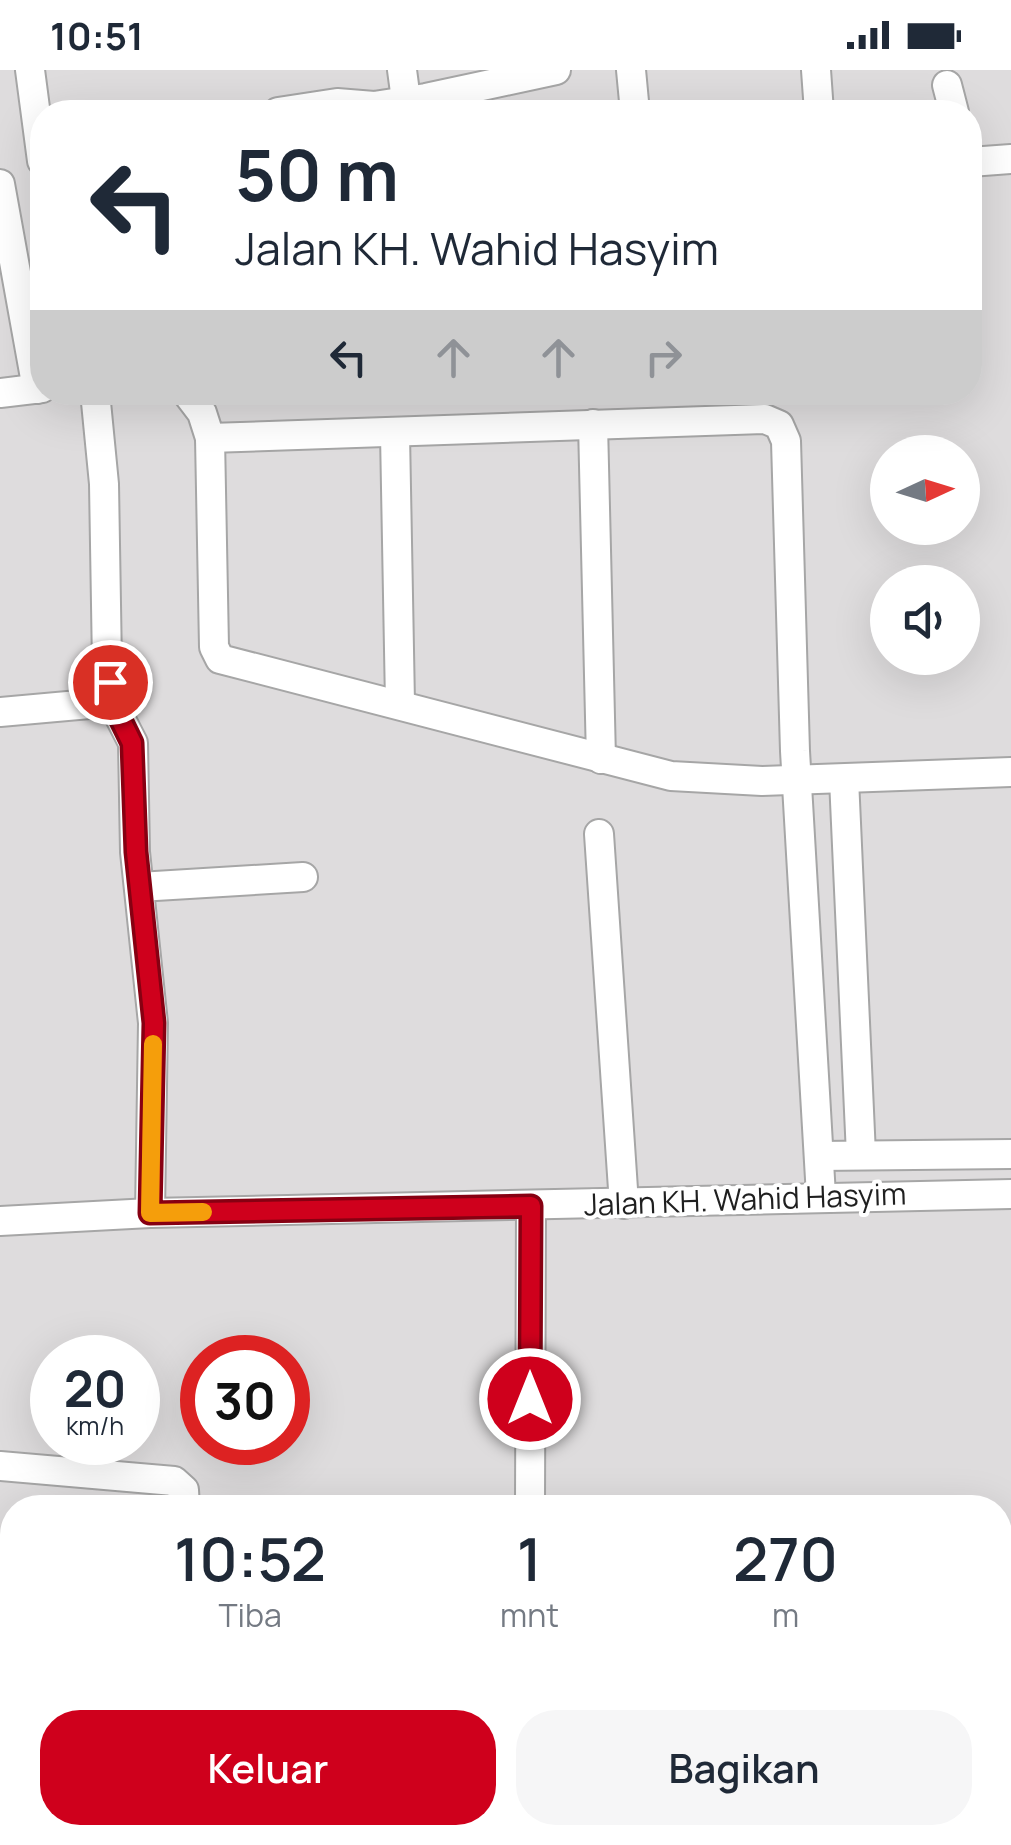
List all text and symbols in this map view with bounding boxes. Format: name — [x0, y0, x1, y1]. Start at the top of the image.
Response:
text: 10:51 — [50, 9, 144, 61]
text: 50 m — [235, 126, 399, 222]
icon: left — [70, 140, 200, 270]
text: Jalan KH. Wahid Hasyim — [235, 217, 719, 279]
icon: left — [321, 330, 376, 385]
icon: ahead — [426, 330, 481, 385]
icon: ahead — [531, 330, 586, 385]
icon: right — [636, 330, 691, 385]
north arrow — [870, 435, 980, 545]
map controls — [870, 435, 980, 675]
button: sound — [870, 565, 980, 675]
pin — [68, 640, 153, 725]
icon: arrive — [83, 655, 138, 710]
street label: Jalan KH. Wahid Hasyim — [583, 1172, 907, 1225]
speed limit sign: 30 — [180, 1335, 310, 1465]
position arrow — [478, 1347, 582, 1451]
text: 20 — [64, 1354, 126, 1422]
text: km/h — [66, 1408, 124, 1443]
text: 10:52 — [174, 1517, 326, 1599]
text: 1 — [517, 1517, 542, 1599]
text: 270 — [733, 1517, 838, 1599]
text: Tiba — [218, 1593, 282, 1637]
text: mnt — [500, 1593, 559, 1637]
text: m — [772, 1593, 799, 1637]
button: Keluar — [40, 1710, 496, 1825]
button: Bagikan — [516, 1710, 972, 1825]

